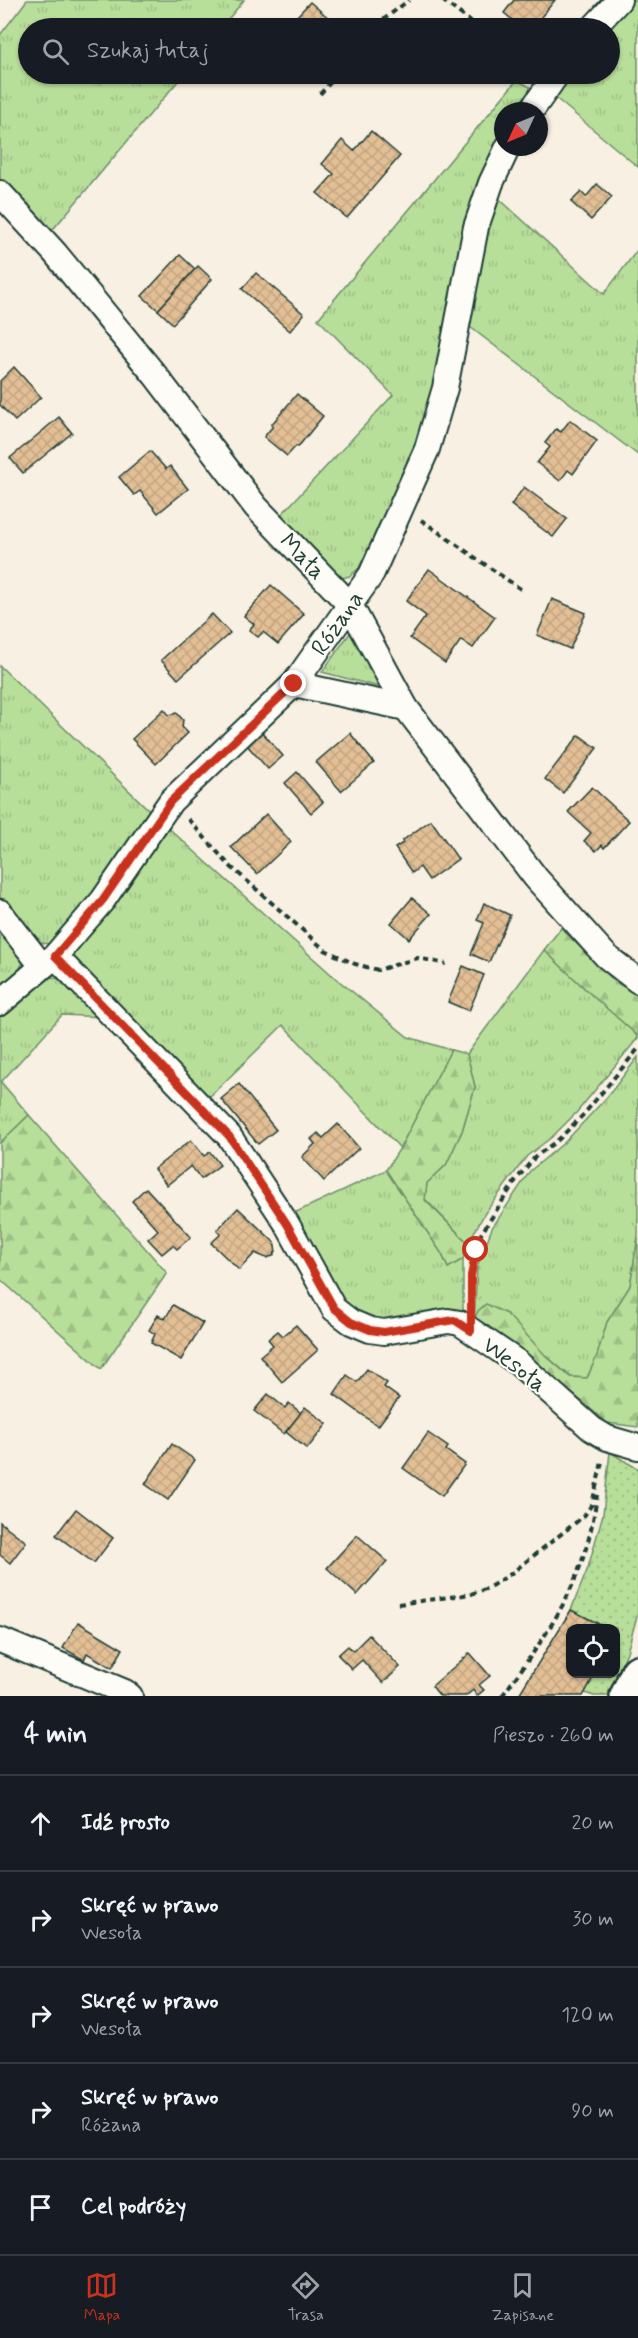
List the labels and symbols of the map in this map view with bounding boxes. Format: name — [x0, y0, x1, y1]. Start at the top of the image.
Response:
north arrow — [494, 102, 548, 156]
street label: Mała — [272, 527, 332, 587]
street label: Różana — [305, 585, 372, 662]
route end — [280, 670, 306, 696]
route start — [462, 1236, 488, 1262]
street label: Wesoła — [476, 1330, 553, 1400]

